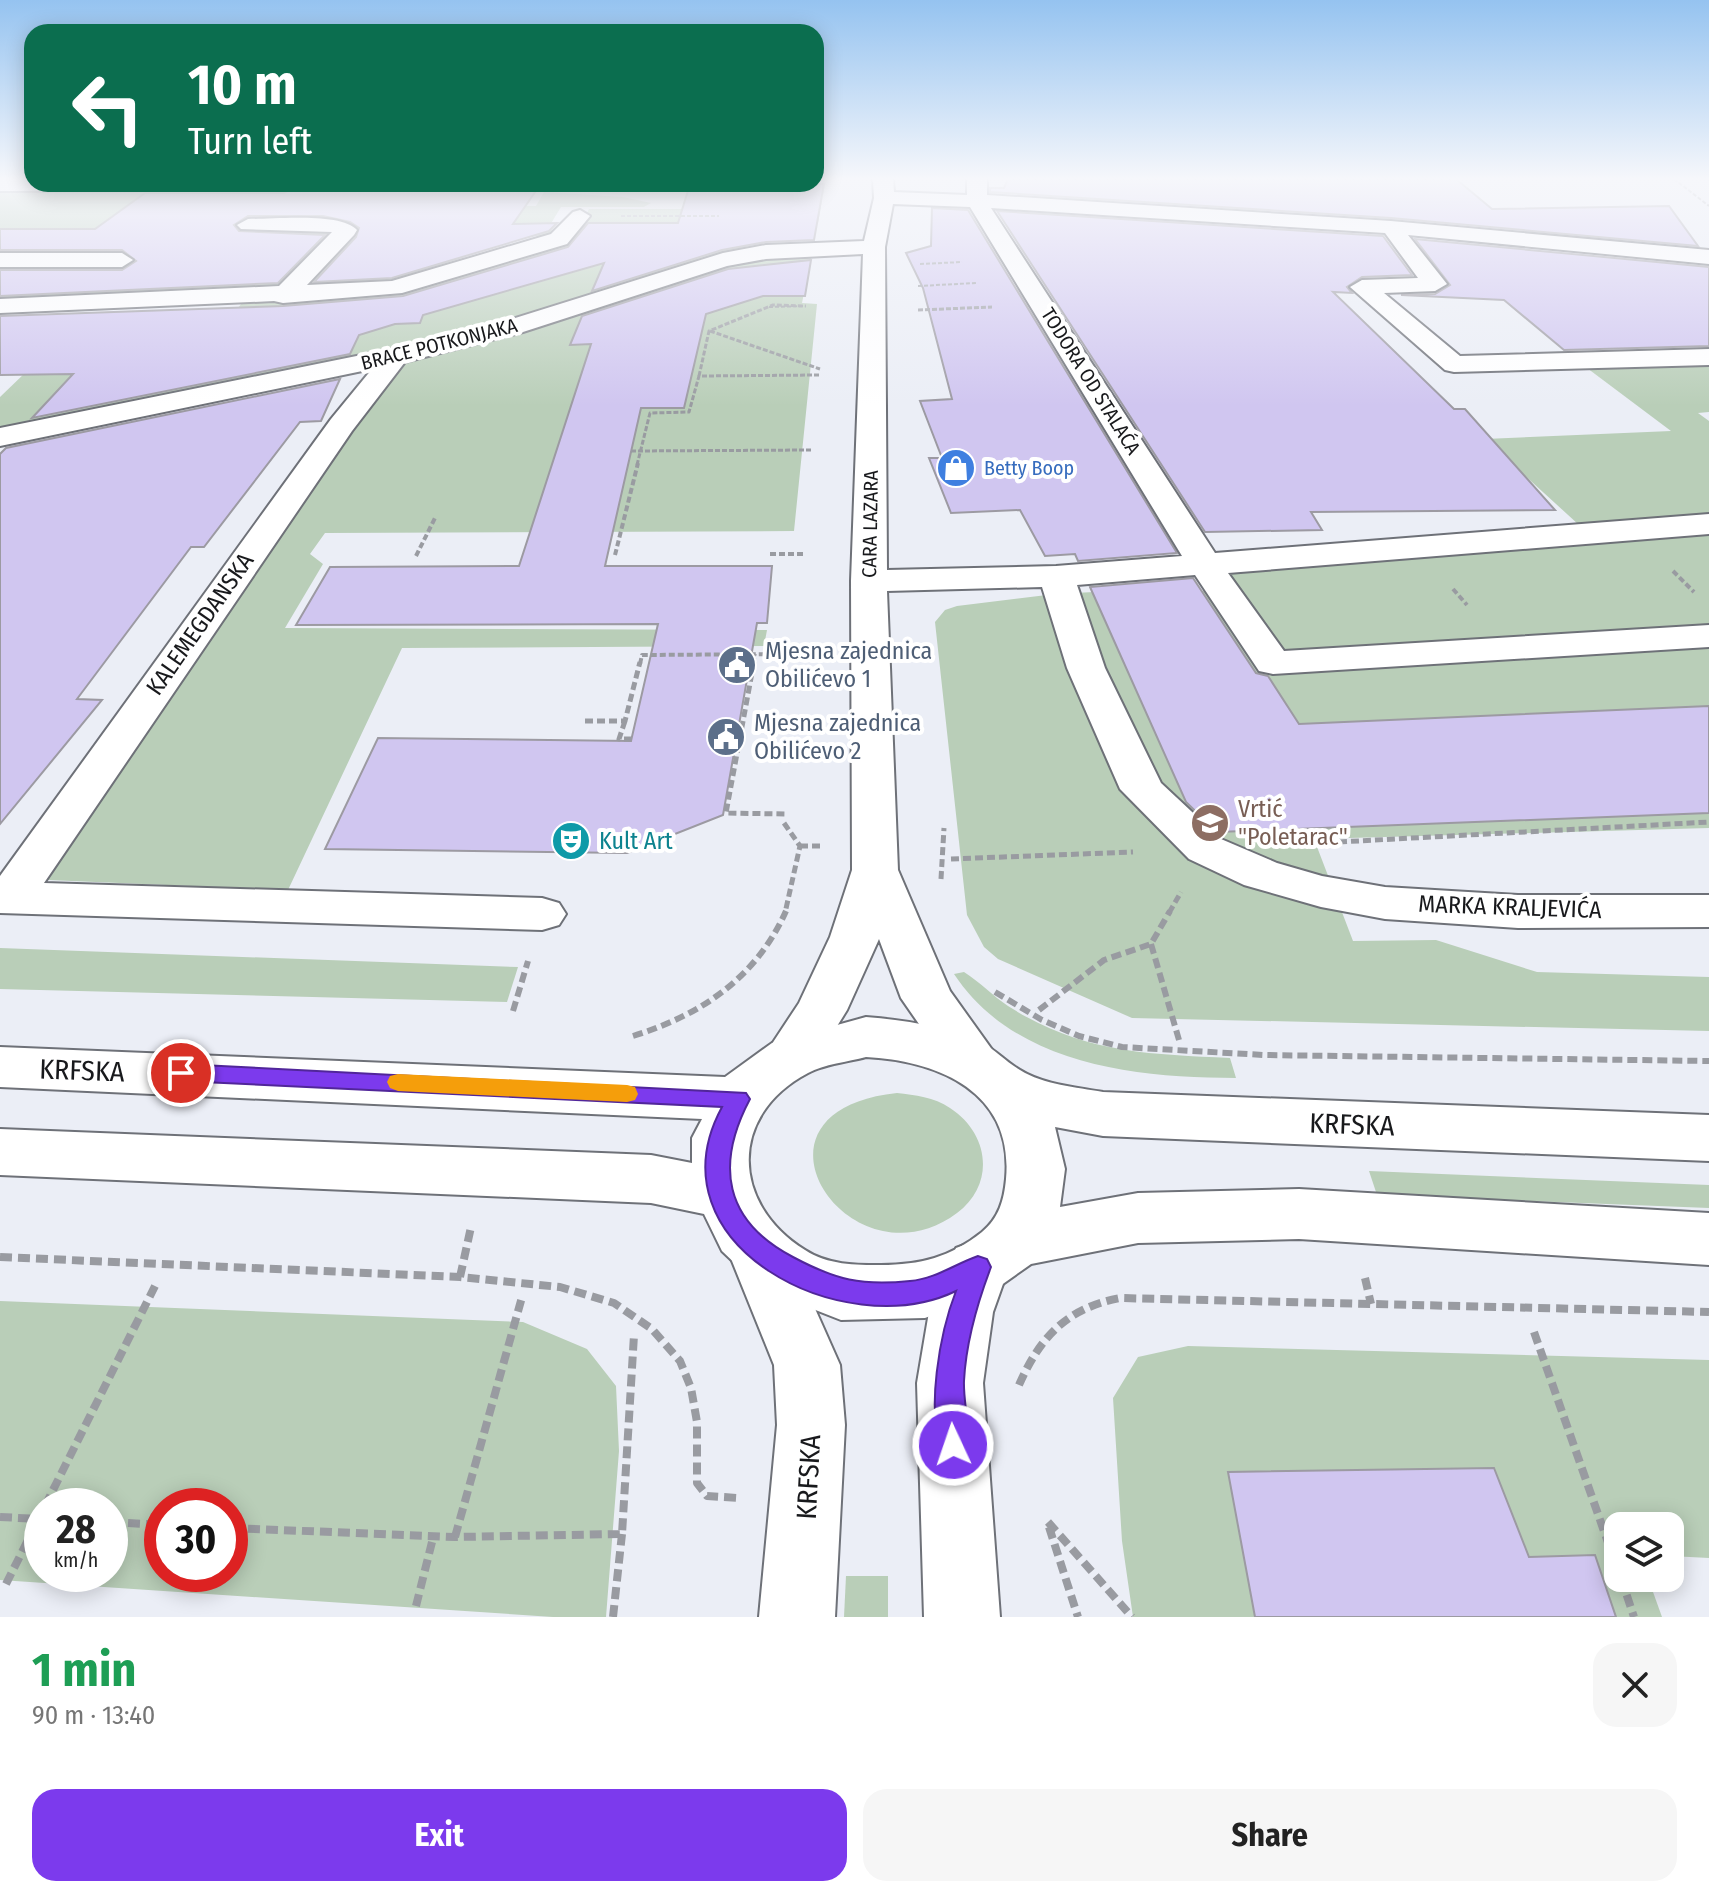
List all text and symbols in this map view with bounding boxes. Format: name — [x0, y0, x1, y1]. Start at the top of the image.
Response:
text: 10 m — [188, 52, 297, 119]
icon: left — [56, 56, 160, 160]
text: Turn left — [188, 120, 312, 164]
street label: TODORA OD STALAĆA — [1036, 303, 1146, 459]
street label: BRACE POTKONJAKA — [358, 313, 520, 375]
shop icon: Betty Boop — [935, 447, 977, 489]
place label: Betty Boop — [984, 456, 1074, 480]
street label: CARA LAZARA — [857, 470, 883, 578]
street label: KALEMEGDANSKA — [141, 547, 260, 700]
place label: Mjesna zajednica Obilićevo 1 — [765, 637, 932, 693]
public building icon: Mjesna zajednica Obilićevo 1 — [716, 644, 758, 686]
place label: Mjesna zajednica Obilićevo 2 — [754, 709, 921, 765]
public building icon: Mjesna zajednica Obilićevo 2 — [705, 716, 747, 758]
place label: Vrtić "Poletarac" — [1238, 795, 1348, 851]
school or university icon: Vrtić "Poletarac" — [1189, 802, 1231, 844]
theatre icon: Kult Art — [550, 820, 592, 862]
place label: Kult Art — [599, 827, 673, 855]
street label: MARKA KRALJEVIĆA — [1418, 890, 1603, 924]
pin — [147, 1039, 215, 1107]
icon: arrive — [159, 1051, 203, 1095]
street label: KRFSKA — [39, 1053, 125, 1088]
street label: KRFSKA — [1309, 1107, 1395, 1142]
position arrow — [911, 1403, 995, 1487]
street label: KRFSKA — [790, 1433, 827, 1520]
speed limit sign: 30 — [144, 1488, 248, 1592]
text: 28 — [56, 1506, 96, 1554]
map controls — [1604, 1512, 1684, 1592]
button: layers — [1604, 1512, 1684, 1592]
text: km/h — [54, 1548, 98, 1572]
text: 1 min — [32, 1641, 137, 1699]
button: close — [1593, 1643, 1677, 1727]
text: 90 m · 13:40 — [32, 1700, 155, 1731]
button: Exit — [32, 1789, 847, 1881]
button: Share — [863, 1789, 1677, 1881]

